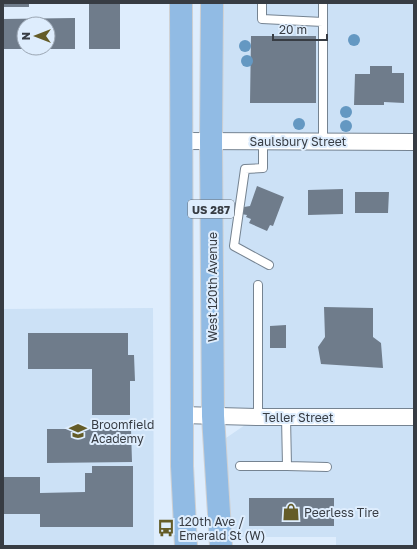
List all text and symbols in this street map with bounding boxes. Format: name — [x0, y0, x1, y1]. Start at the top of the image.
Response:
north arrow — [16, 16, 56, 56]
scale bar — [273, 16, 327, 42]
text: 20 m — [279, 22, 307, 37]
text: N — [19, 32, 32, 40]
street label: Saulsbury Street — [250, 134, 347, 149]
road number: US 287 — [188, 200, 234, 218]
street label: West 120th Avenue — [205, 232, 220, 342]
street label: Teller Street — [262, 410, 334, 425]
place label: Broomfield Academy — [91, 417, 154, 446]
school or university icon: Broomfield Academy — [68, 421, 88, 441]
shop icon: Peerless Tire — [281, 502, 301, 522]
place label: Peerless Tire — [304, 505, 379, 520]
place label: 120th Ave / Emerald St (W) — [179, 514, 265, 543]
bus stop icon: 120th Ave / Emerald St (W) — [156, 518, 176, 538]

